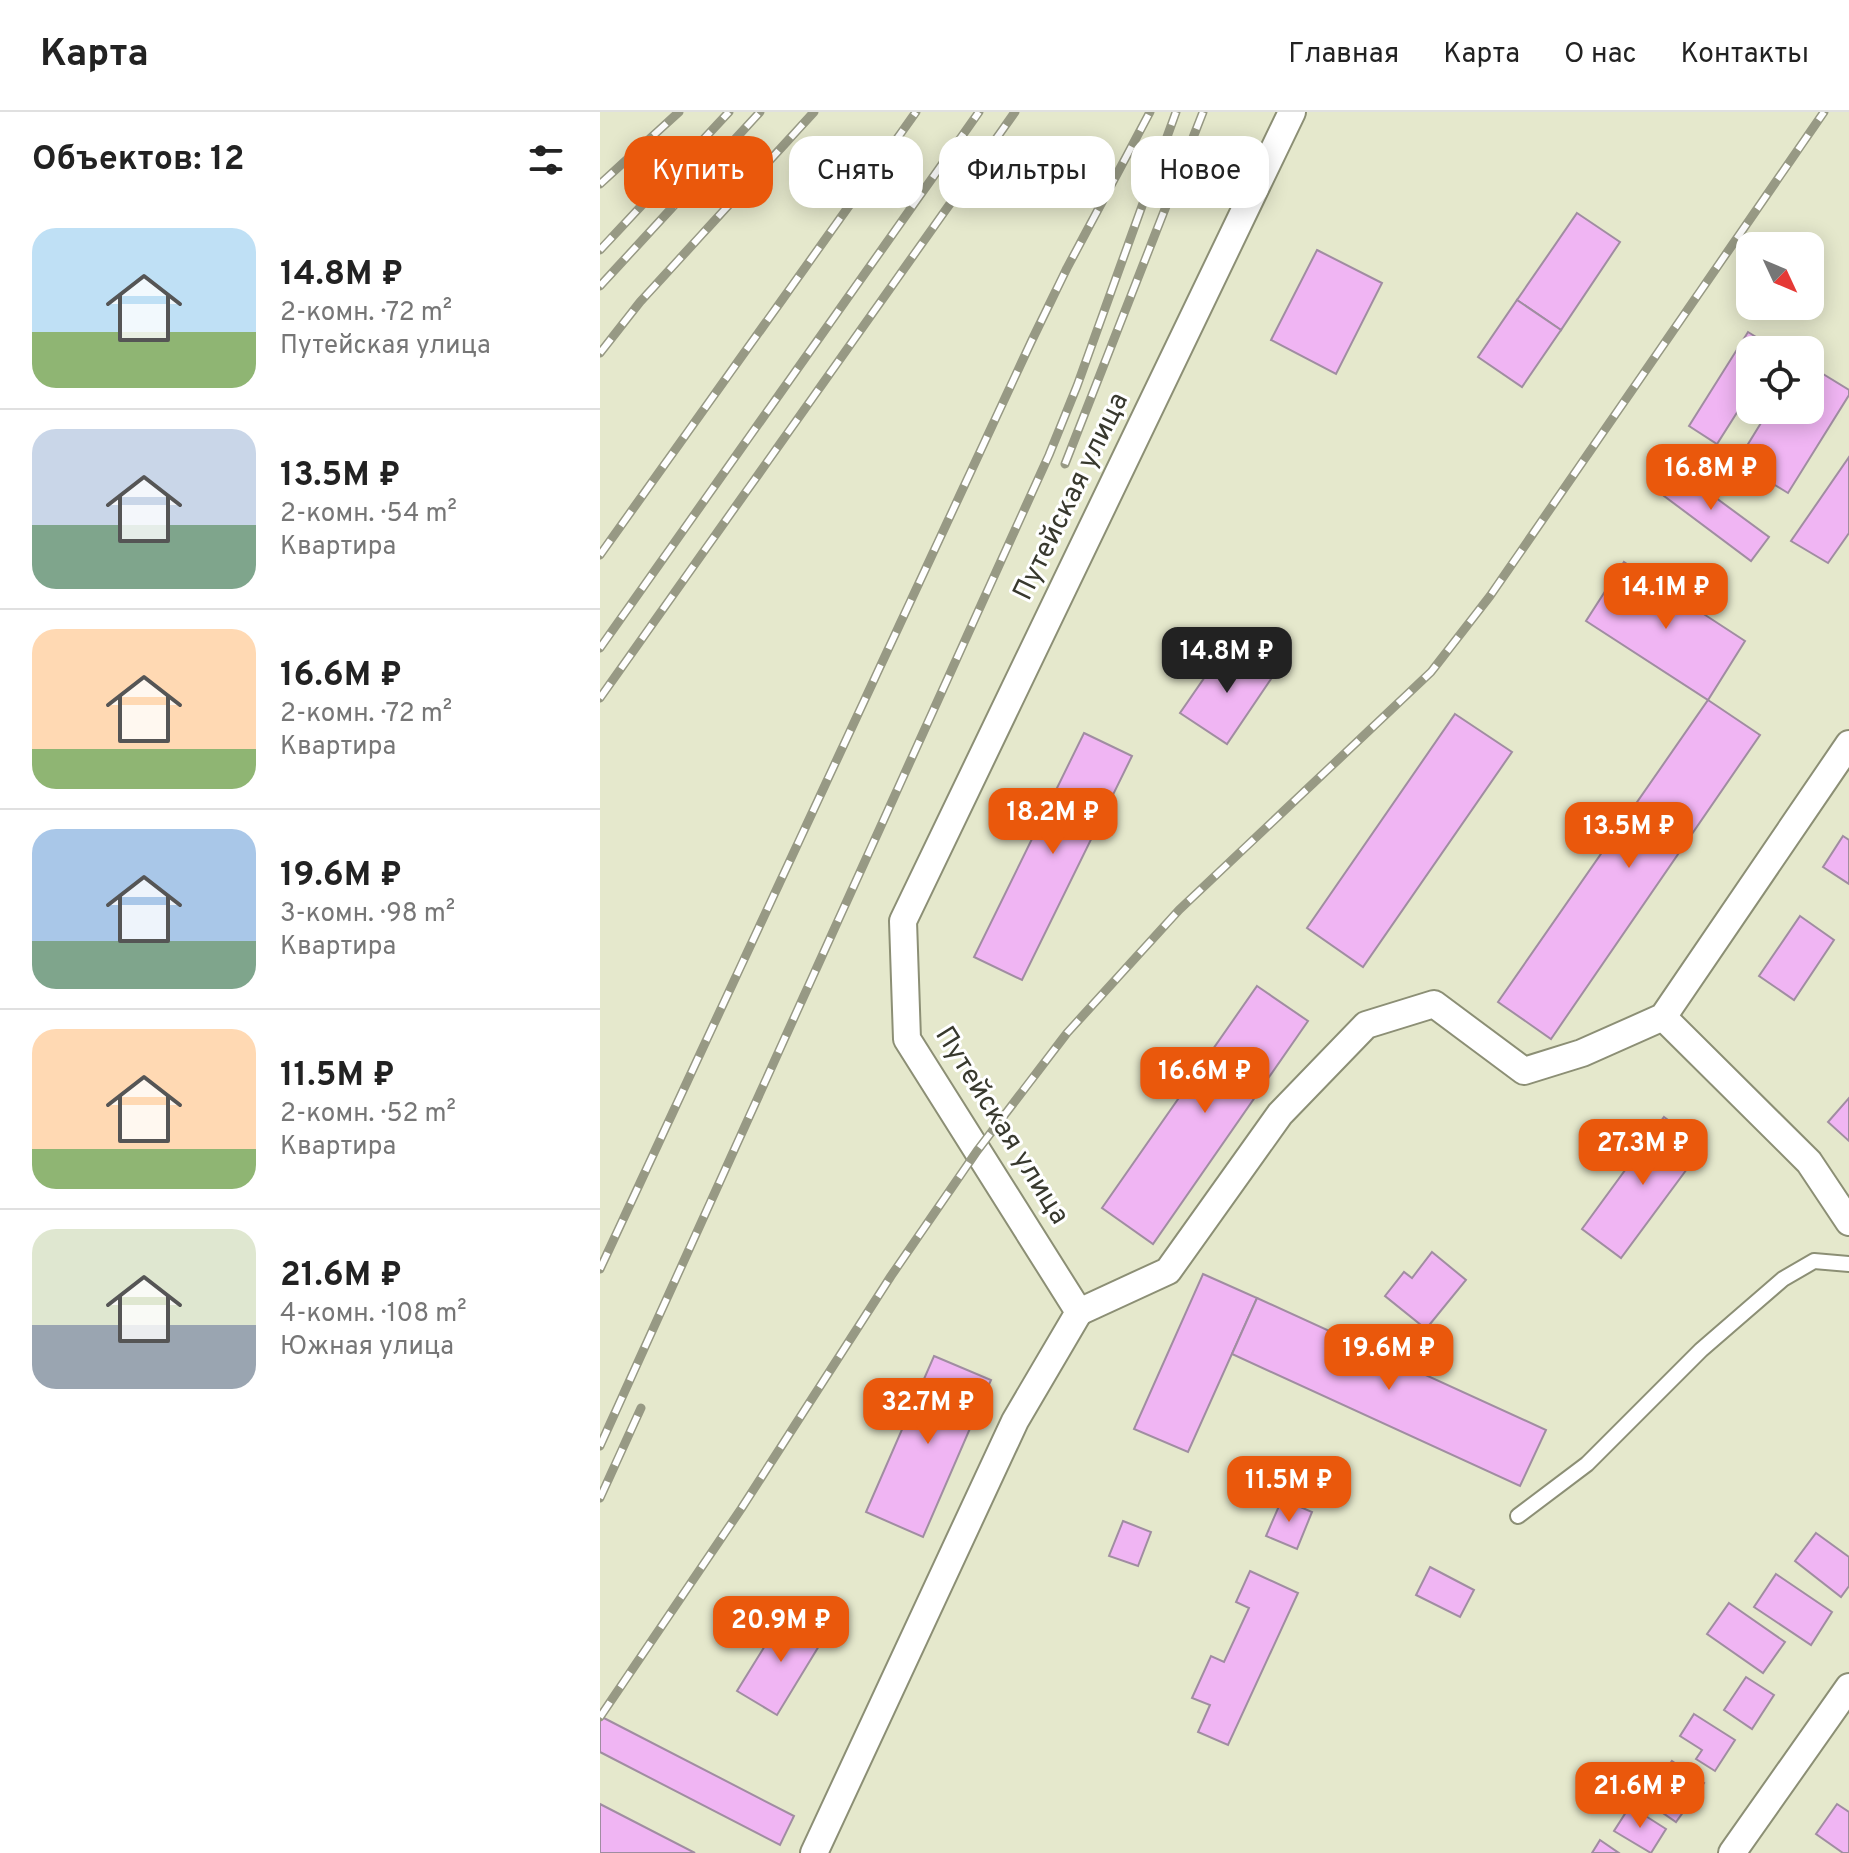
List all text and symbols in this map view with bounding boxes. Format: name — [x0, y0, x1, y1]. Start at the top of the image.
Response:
text: Карта — [40, 31, 149, 80]
text: Главная — [1288, 37, 1399, 73]
text: Карта — [1443, 37, 1520, 73]
text: О нас — [1564, 37, 1637, 73]
text: Контакты — [1681, 37, 1809, 73]
chip: Купить — [624, 136, 773, 208]
chip: Снять — [789, 136, 923, 208]
chip: Фильтры — [939, 136, 1115, 208]
chip: Новое — [1131, 136, 1269, 208]
icon: filters — [524, 138, 568, 182]
text: Объектов: 12 — [32, 139, 244, 182]
north arrow — [1736, 232, 1824, 320]
map controls — [1736, 232, 1824, 424]
text: 14.8M ₽ — [280, 254, 403, 297]
icon: home — [96, 260, 192, 356]
text: 2-комн. · 72 m² — [280, 297, 452, 330]
text: Путейская улица — [280, 330, 491, 363]
button: locate — [1736, 336, 1824, 424]
street label: Путейская улица — [1006, 387, 1138, 607]
pin: 16.8M ₽ — [1637, 444, 1785, 512]
text: 16.8M ₽ — [1664, 453, 1758, 486]
text: 13.5M ₽ — [280, 455, 401, 498]
icon: home — [96, 461, 192, 557]
text: 2-комн. · 54 m² — [280, 498, 457, 531]
text: Квартира — [280, 531, 396, 564]
pin: 14.1M ₽ — [1592, 563, 1740, 631]
text: 14.1M ₽ — [1622, 572, 1710, 605]
pin: 14.8M ₽ — [1153, 627, 1301, 695]
text: 14.8M ₽ — [1180, 636, 1274, 669]
text: 16.6M ₽ — [280, 655, 402, 698]
icon: home — [96, 661, 192, 757]
text: 2-комн. · 72 m² — [280, 698, 452, 731]
text: Квартира — [280, 731, 396, 764]
pin: 18.2M ₽ — [979, 788, 1127, 856]
text: 18.2M ₽ — [1006, 797, 1100, 830]
pin: 13.5M ₽ — [1555, 802, 1703, 870]
text: 13.5M ₽ — [1583, 811, 1675, 844]
text: 19.6M ₽ — [280, 855, 402, 898]
icon: home — [96, 861, 192, 957]
text: 3-комн. · 98 m² — [280, 898, 455, 931]
text: Квартира — [280, 931, 396, 964]
street label: Путейская улица — [926, 1020, 1076, 1232]
pin: 16.6M ₽ — [1131, 1047, 1279, 1115]
text: 11.5M ₽ — [280, 1055, 395, 1098]
text: 16.6M ₽ — [1158, 1056, 1252, 1089]
icon: home — [96, 1061, 192, 1157]
text: 2-комн. · 52 m² — [280, 1098, 456, 1131]
pin: 27.3M ₽ — [1569, 1119, 1717, 1187]
text: 27.3M ₽ — [1597, 1128, 1689, 1161]
text: Квартира — [280, 1131, 396, 1164]
text: 21.6M ₽ — [280, 1255, 402, 1298]
icon: home — [96, 1261, 192, 1357]
text: 4-комн. · 108 m² — [280, 1298, 467, 1331]
pin: 19.6M ₽ — [1315, 1324, 1463, 1392]
text: Южная улица — [280, 1331, 454, 1364]
text: 19.6M ₽ — [1342, 1333, 1436, 1366]
pin: 32.7M ₽ — [854, 1378, 1002, 1446]
text: 32.7M ₽ — [881, 1387, 975, 1420]
pin: 11.5M ₽ — [1215, 1456, 1363, 1524]
text: 11.5M ₽ — [1245, 1465, 1333, 1498]
pin: 20.9M ₽ — [707, 1596, 855, 1664]
text: 20.9M ₽ — [731, 1605, 831, 1638]
pin: 21.6M ₽ — [1566, 1762, 1714, 1830]
text: 21.6M ₽ — [1593, 1771, 1687, 1804]

